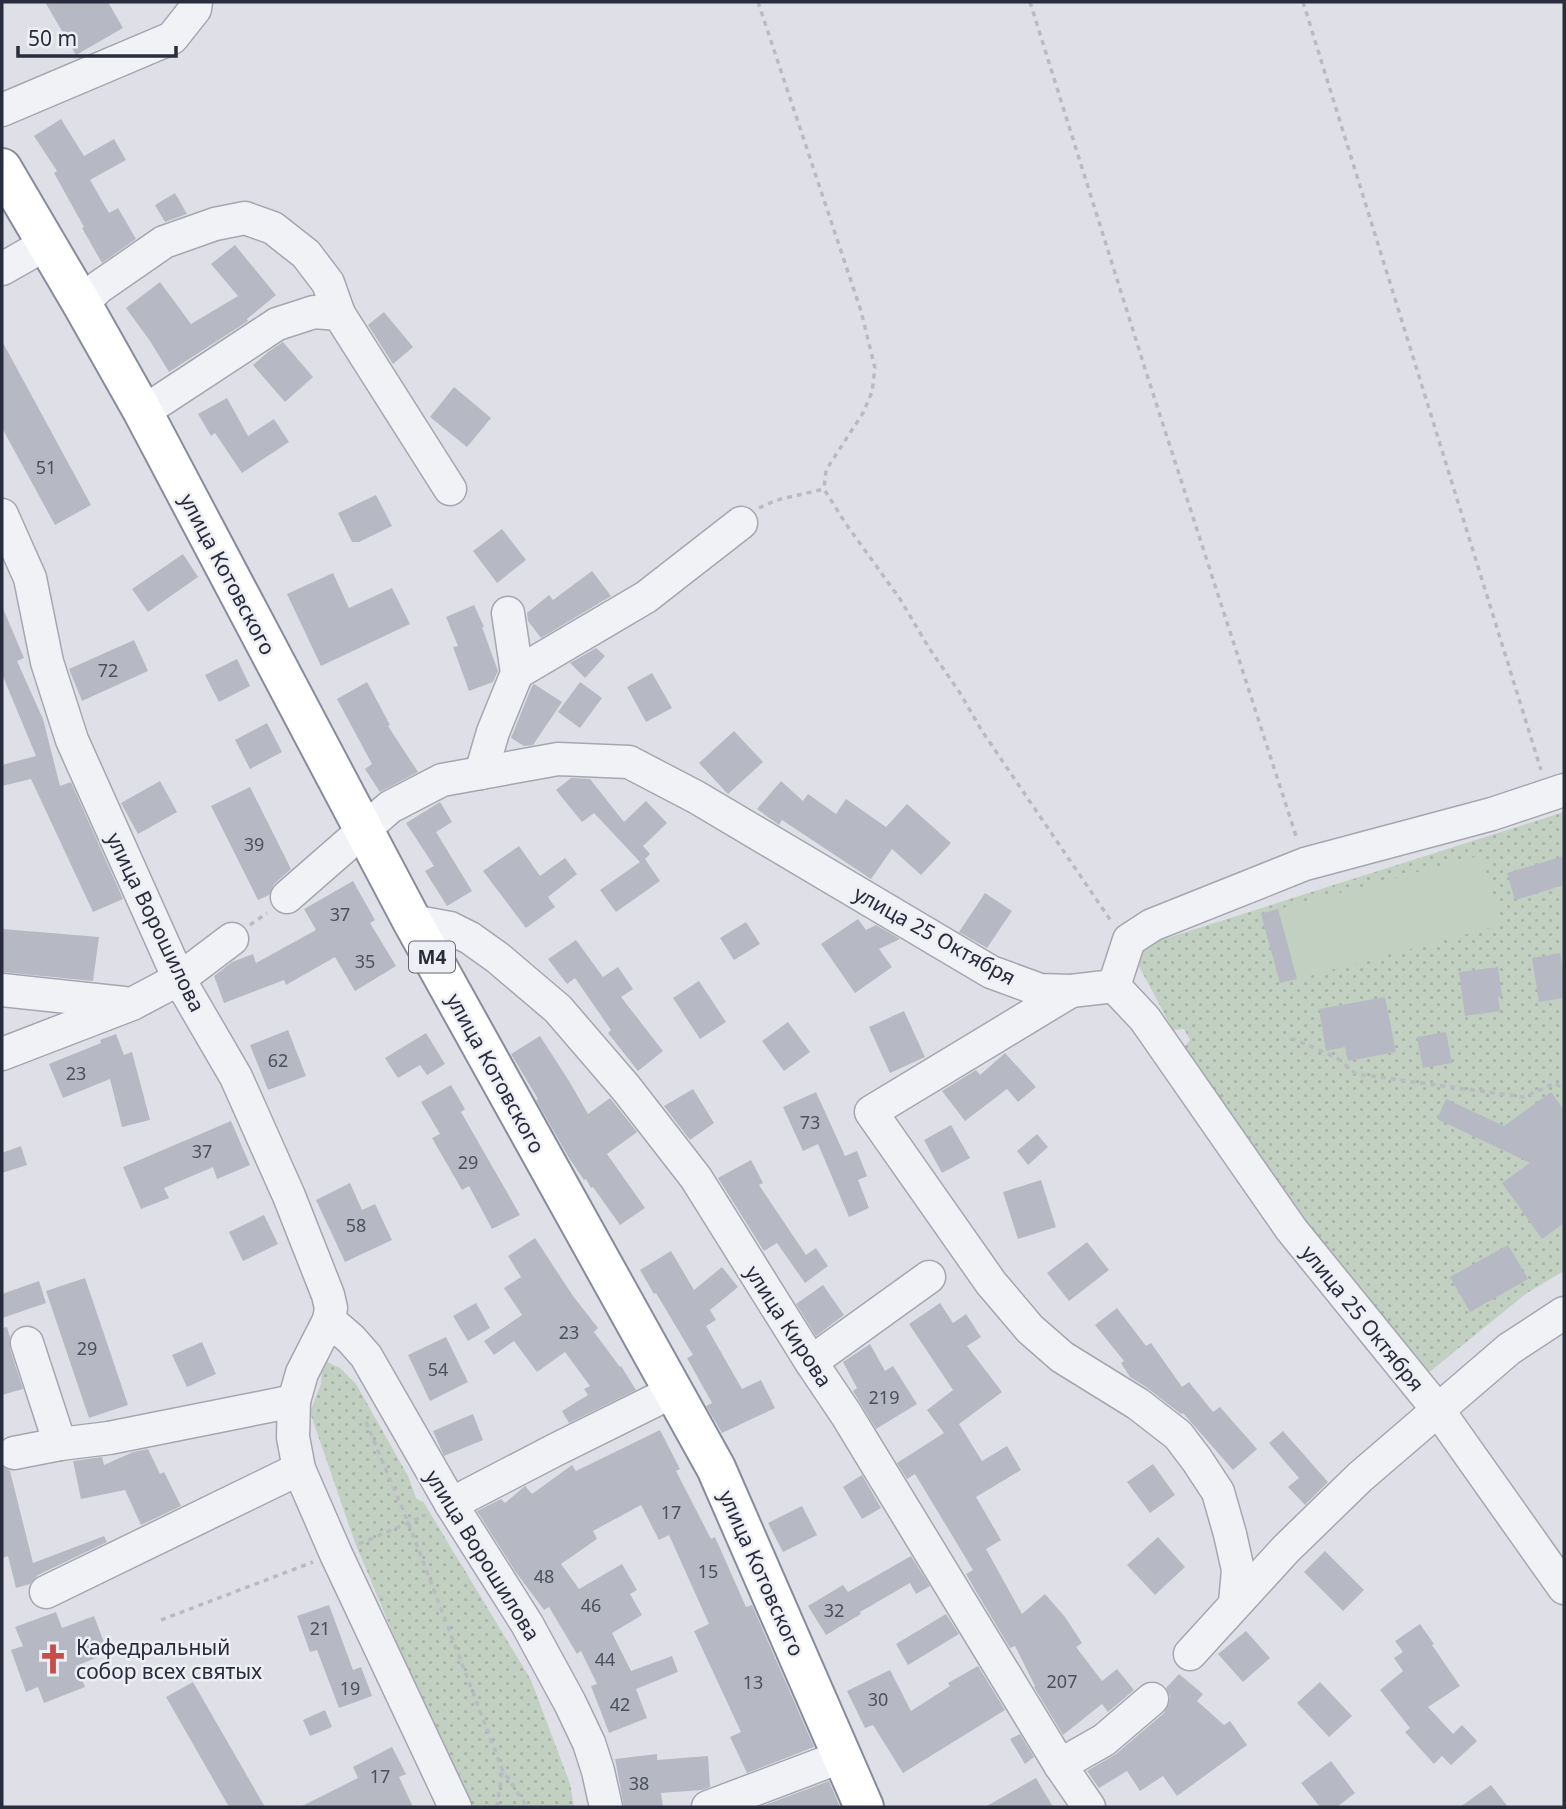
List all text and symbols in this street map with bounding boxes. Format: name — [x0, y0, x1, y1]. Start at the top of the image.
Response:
scale bar — [18, 14, 175, 58]
text: 50 m — [28, 24, 77, 52]
house number: 51 — [36, 455, 56, 479]
street label: улица Котовского — [174, 488, 282, 660]
house number: 72 — [98, 658, 118, 682]
street label: улица Ворошилова — [100, 828, 212, 1016]
house number: 39 — [244, 832, 264, 856]
street label: улица 25 Октября — [849, 879, 1021, 991]
house number: 37 — [330, 902, 350, 926]
road number: M4 — [409, 942, 455, 973]
house number: 35 — [355, 949, 375, 973]
street label: улица Котовского — [440, 988, 552, 1158]
house number: 62 — [268, 1048, 288, 1072]
house number: 23 — [66, 1061, 86, 1085]
house number: 73 — [800, 1110, 820, 1134]
house number: 37 — [192, 1139, 212, 1163]
house number: 29 — [458, 1150, 478, 1174]
house number: 58 — [346, 1213, 366, 1237]
street label: улица 25 Октября — [1295, 1239, 1431, 1397]
street label: улица Кирова — [739, 1260, 839, 1392]
house number: 23 — [559, 1320, 579, 1344]
house number: 29 — [77, 1336, 97, 1360]
house number: 54 — [428, 1357, 448, 1381]
house number: 219 — [869, 1385, 899, 1409]
street label: улица Ворошилова — [419, 1464, 547, 1646]
street label: улица Котовского — [713, 1486, 811, 1660]
house number: 17 — [661, 1500, 681, 1524]
house number: 15 — [698, 1559, 718, 1583]
house number: 48 — [534, 1564, 554, 1588]
house number: 46 — [581, 1593, 601, 1617]
house number: 32 — [824, 1598, 844, 1622]
house number: 21 — [310, 1616, 330, 1640]
place label: Кафедральный собор всех святых — [76, 1633, 262, 1685]
church icon: Кафедральный собор всех святых — [36, 1642, 70, 1676]
house number: 44 — [595, 1647, 615, 1671]
house number: 207 — [1047, 1669, 1077, 1693]
house number: 13 — [743, 1670, 763, 1694]
house number: 19 — [340, 1676, 360, 1700]
house number: 30 — [868, 1687, 888, 1711]
house number: 42 — [610, 1692, 630, 1716]
house number: 17 — [370, 1764, 390, 1788]
house number: 38 — [629, 1771, 649, 1795]

